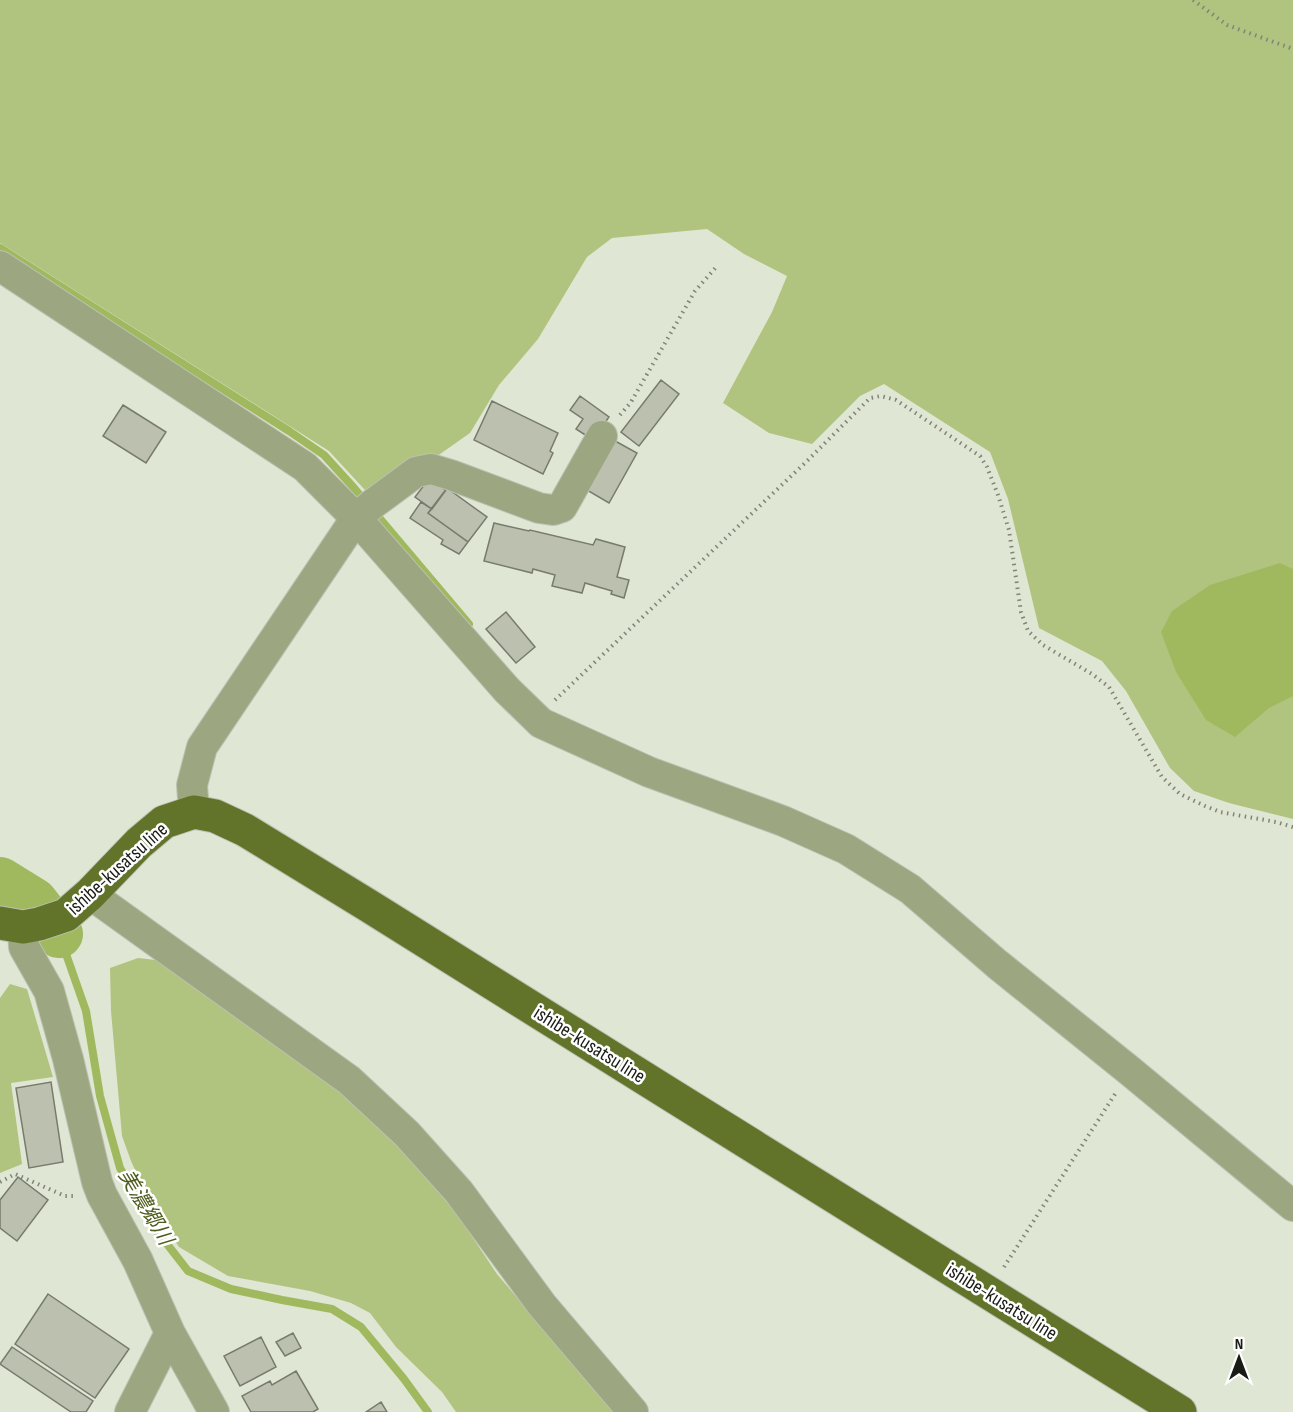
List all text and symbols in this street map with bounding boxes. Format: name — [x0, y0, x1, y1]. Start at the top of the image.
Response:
street label: ishibe-kusatsu line — [63, 817, 173, 920]
street label: ishibe-kusatsu line — [529, 1001, 650, 1089]
water label: 美濃郷川 — [113, 1165, 179, 1251]
street label: ishibe-kusatsu line — [941, 1258, 1062, 1346]
north arrow — [1209, 1328, 1269, 1388]
text: N — [1235, 1335, 1243, 1354]

